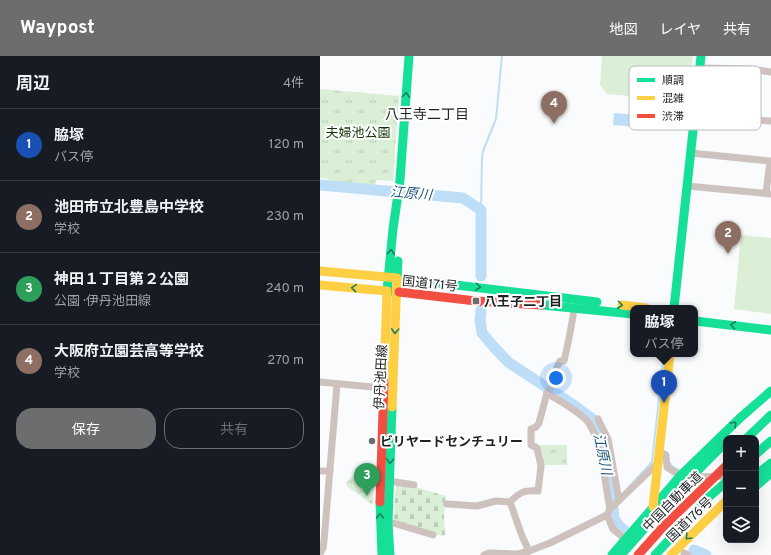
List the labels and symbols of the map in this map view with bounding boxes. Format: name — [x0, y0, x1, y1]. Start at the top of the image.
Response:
legend — [629, 66, 761, 130]
text: 順調 — [662, 74, 684, 88]
pin: 4 — [541, 91, 567, 124]
one-way arrow — [402, 92, 411, 98]
text: 混雑 — [662, 92, 684, 106]
district label: 八王寺二丁目 — [385, 107, 469, 124]
text: 渋滞 — [662, 110, 684, 124]
park label: 夫婦池公園 — [325, 126, 391, 142]
water label: 江原川 — [389, 184, 435, 205]
pin: 2 — [715, 221, 741, 254]
one-way arrow — [386, 249, 395, 255]
street label: 国道171号 — [401, 274, 458, 296]
one-way arrow — [474, 282, 481, 291]
one-way arrow — [351, 283, 357, 292]
place label: 八王子二丁目 — [484, 295, 562, 311]
marker: 八王子二丁目 — [471, 296, 481, 306]
one-way arrow — [617, 300, 623, 309]
one-way arrow — [730, 321, 736, 330]
one-way arrow — [391, 328, 400, 334]
street label: 伊丹池田線 — [371, 344, 392, 410]
your location — [546, 368, 566, 388]
pin: 1 — [651, 370, 677, 403]
one-way arrow — [729, 421, 737, 429]
water label: 江原川 — [589, 432, 615, 479]
place label: ビリヤードセンチュリー — [380, 434, 523, 451]
marker: ビリヤードセンチュリー — [367, 436, 377, 446]
one-way arrow — [385, 458, 394, 464]
pin: 3 — [354, 463, 380, 496]
street label: 中国自動車道 — [640, 469, 707, 536]
street label: 国道176号 — [664, 495, 717, 546]
one-way arrow — [376, 513, 384, 519]
one-way arrow — [685, 532, 693, 540]

